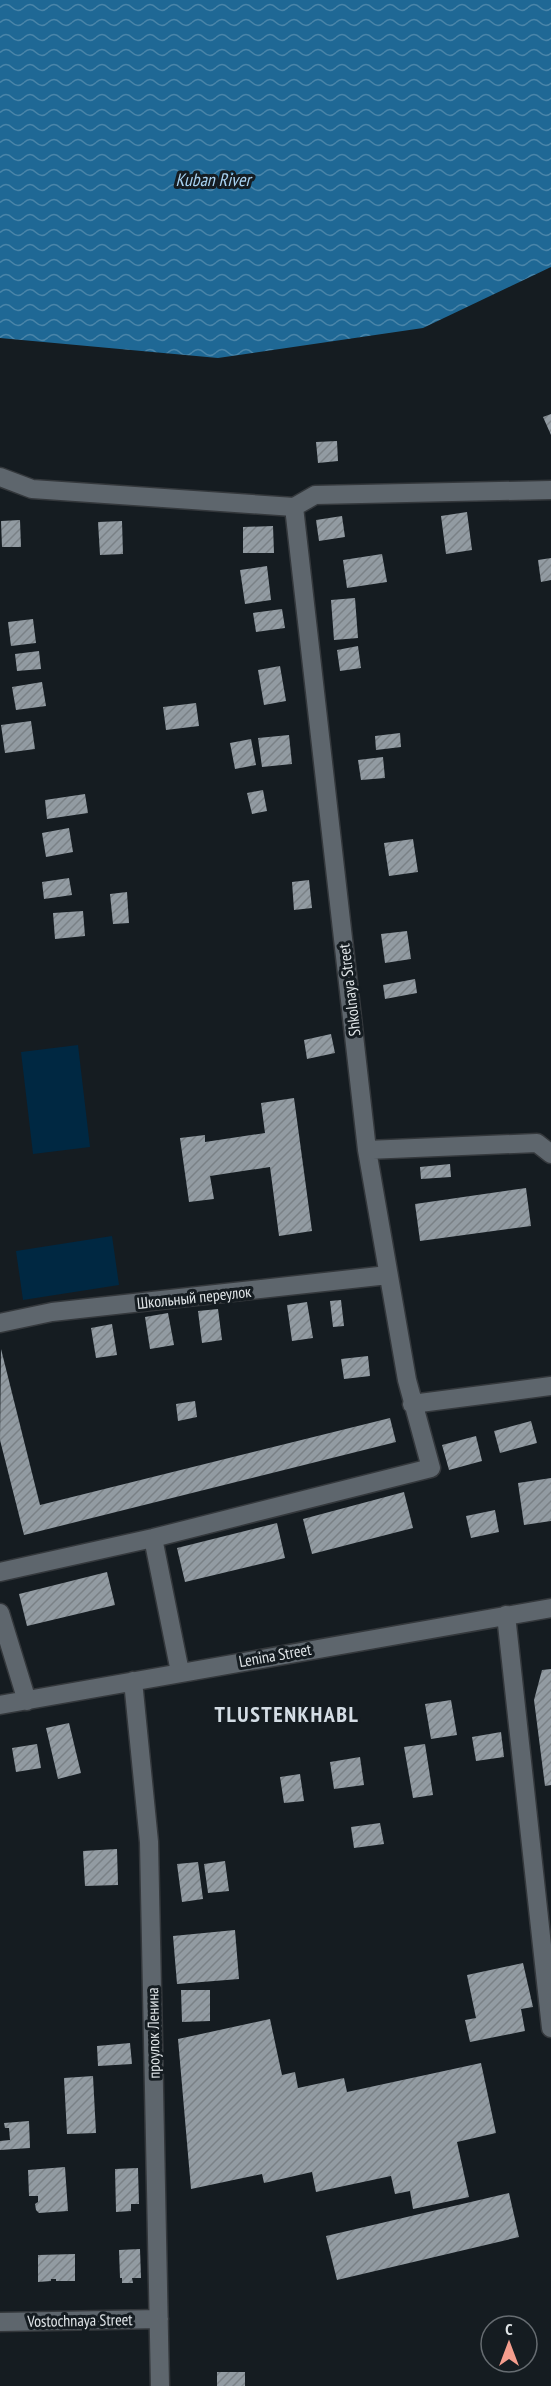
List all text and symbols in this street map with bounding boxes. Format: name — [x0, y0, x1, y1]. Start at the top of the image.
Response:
water label: Kuban River — [176, 168, 254, 191]
street label: Shkolnaya Street — [333, 942, 365, 1037]
street label: Школьный переулок — [136, 1281, 253, 1313]
street label: Lenina Street — [237, 1639, 313, 1671]
district label: TLUSTENKHABL — [215, 1700, 359, 1728]
street label: проулок Ленина — [142, 1987, 164, 2079]
street label: Vostochnaya Street — [26, 2309, 133, 2331]
north arrow — [479, 2314, 539, 2374]
text: С — [505, 2319, 513, 2339]

